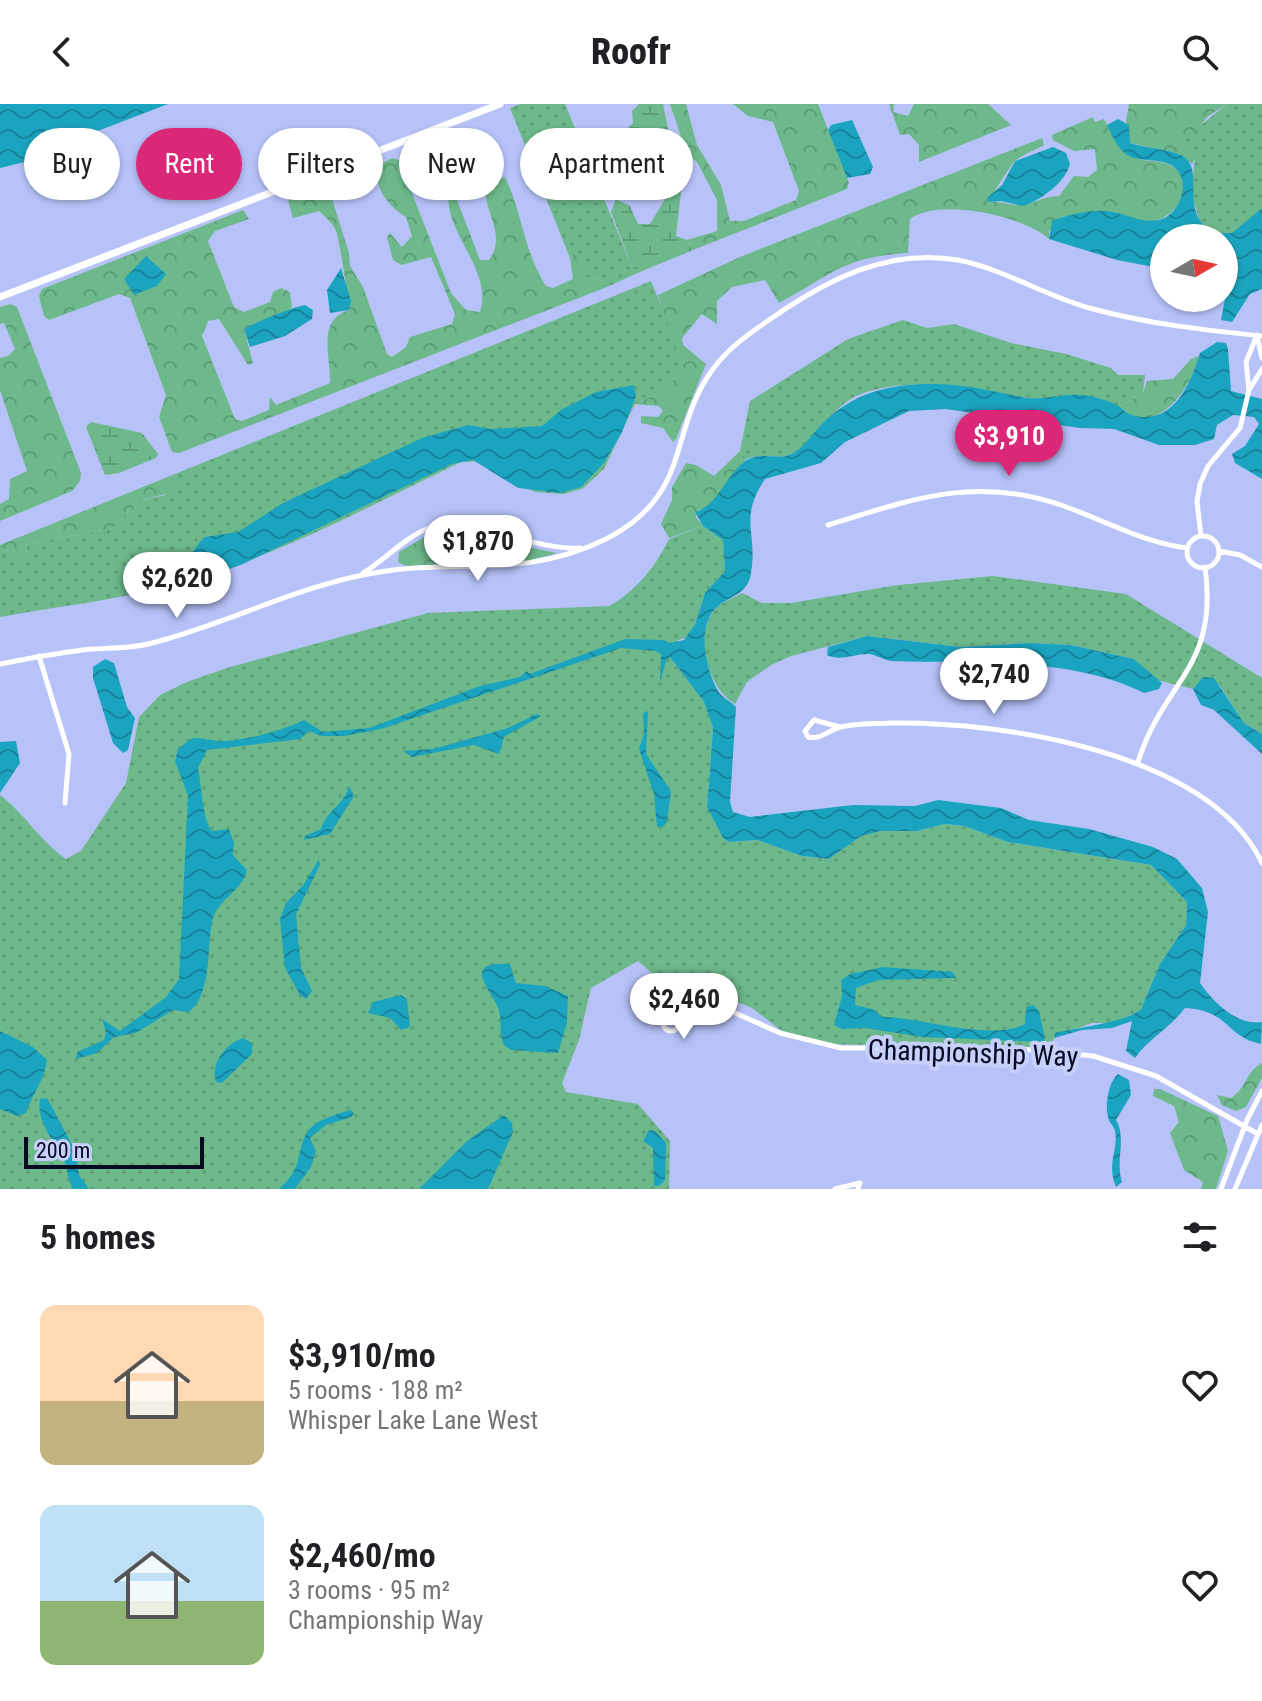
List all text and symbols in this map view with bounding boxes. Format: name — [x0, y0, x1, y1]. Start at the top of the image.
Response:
icon: back — [40, 30, 84, 74]
icon: search — [1178, 30, 1222, 74]
text: Roofr — [591, 31, 671, 73]
chip: Buy — [24, 128, 120, 200]
chip: Rent — [136, 128, 242, 200]
chip: Filters — [258, 128, 383, 200]
chip: New — [399, 128, 504, 200]
chip: Apartment — [520, 128, 693, 200]
north arrow — [1150, 224, 1238, 312]
map controls — [1150, 224, 1238, 312]
pin: $3,910 — [944, 410, 1074, 478]
text: $3,910 — [973, 421, 1045, 451]
pin: $1,870 — [413, 515, 543, 583]
text: $1,870 — [442, 526, 514, 556]
pin: $2,620 — [112, 552, 242, 620]
text: $2,620 — [141, 563, 213, 593]
pin: $2,740 — [929, 648, 1059, 716]
text: $2,740 — [958, 659, 1030, 689]
pin: $2,460 — [619, 973, 749, 1041]
text: $2,460 — [648, 984, 720, 1014]
street label: Championship Way — [867, 1033, 1079, 1073]
scale bar — [24, 1133, 204, 1169]
text: 200 m — [36, 1138, 90, 1163]
icon: filters — [1178, 1215, 1222, 1259]
text: 5 homes — [40, 1217, 156, 1257]
text: $3,910/mo — [288, 1335, 436, 1375]
icon: home — [104, 1337, 200, 1433]
icon: heart — [1178, 1363, 1222, 1407]
text: 5 rooms · 188 m² — [288, 1375, 463, 1405]
text: Whisper Lake Lane West — [288, 1405, 538, 1435]
text: $2,460/mo — [288, 1535, 436, 1575]
icon: home — [104, 1537, 200, 1633]
icon: heart — [1178, 1563, 1222, 1607]
text: 3 rooms · 95 m² — [288, 1575, 450, 1605]
text: Championship Way — [288, 1605, 483, 1635]

